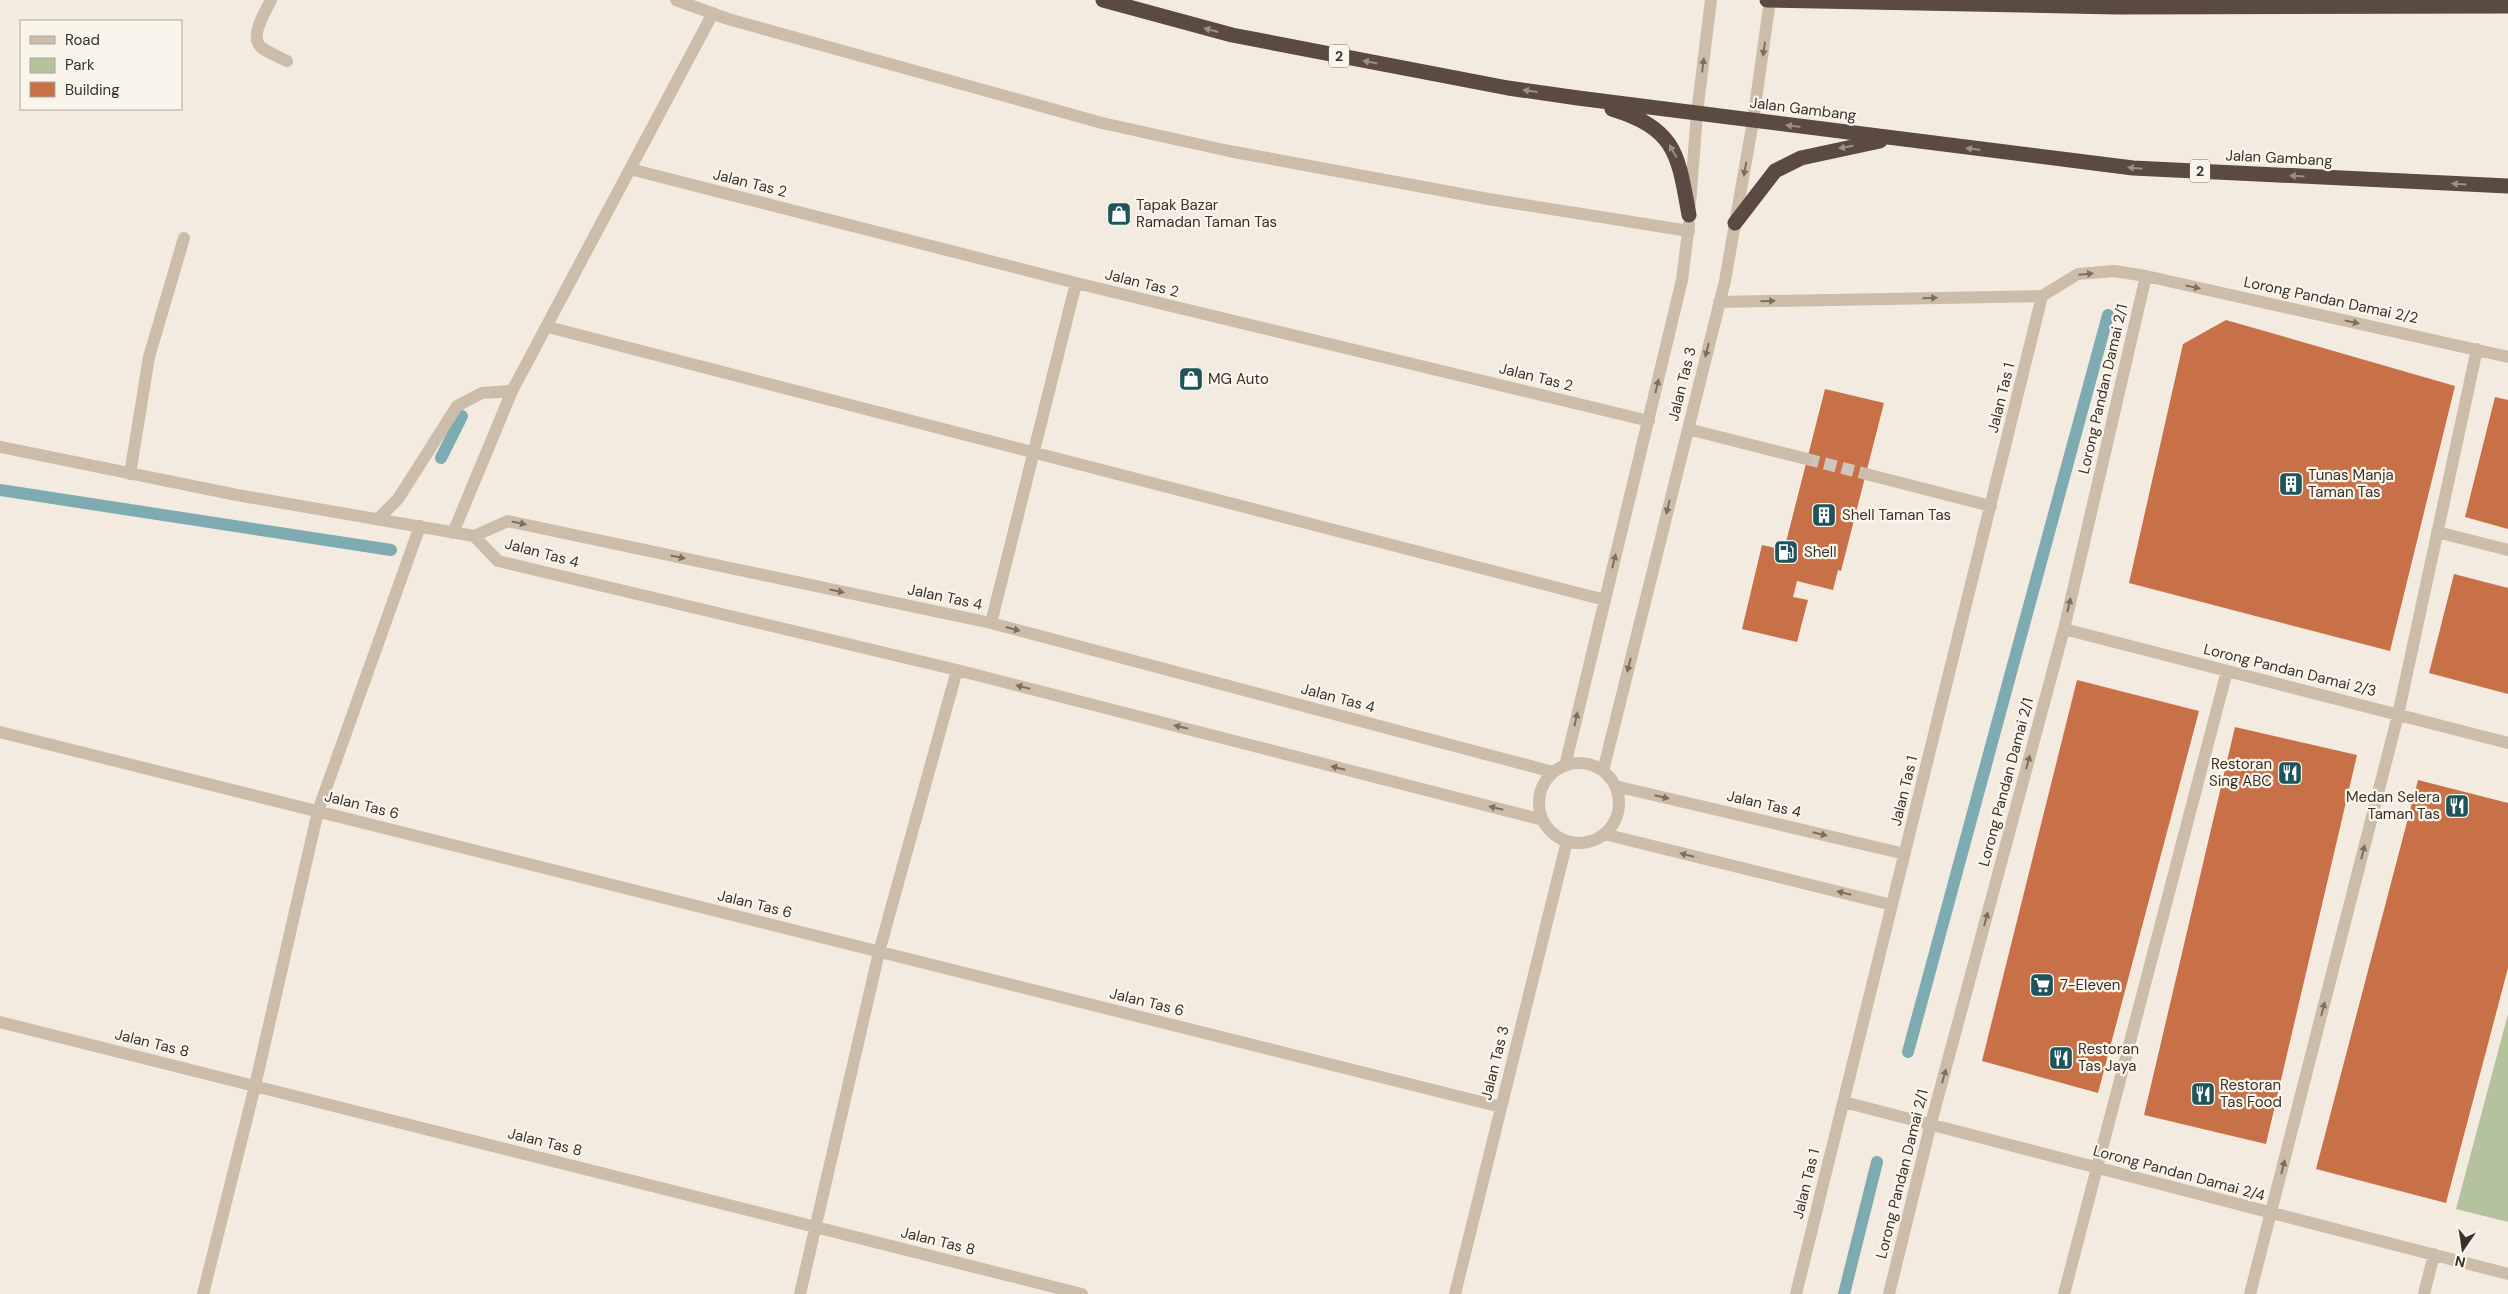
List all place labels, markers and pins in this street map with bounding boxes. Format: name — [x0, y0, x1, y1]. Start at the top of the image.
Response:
place label: Tapak Bazar Ramadan Taman Tas — [1136, 195, 1277, 232]
shop icon: Tapak Bazar Ramadan Taman Tas — [1106, 201, 1132, 227]
shop icon: MG Auto — [1178, 366, 1204, 392]
place label: MG Auto — [1208, 369, 1269, 389]
place label: Tunas Manja Taman Tas — [2308, 465, 2394, 502]
building icon: Tunas Manja Taman Tas — [2278, 471, 2304, 497]
building icon: Shell Taman Tas — [1811, 502, 1837, 528]
place label: Shell Taman Tas — [1842, 505, 1951, 525]
fuel station icon: Shell — [1773, 539, 1799, 565]
place label: Shell — [1804, 542, 1837, 562]
place label: Restoran Sing ABC — [2209, 754, 2272, 791]
restaurant icon: Restoran Sing ABC — [2277, 760, 2303, 786]
place label: Medan Selera Taman Tas — [2346, 787, 2440, 824]
restaurant icon: Medan Selera Taman Tas — [2444, 793, 2470, 819]
supermarket icon: 7-Eleven — [2029, 972, 2055, 998]
place label: 7-Eleven — [2060, 975, 2120, 995]
place label: Restoran Tas Jaya — [2078, 1039, 2139, 1076]
restaurant icon: Restoran Tas Jaya — [2048, 1045, 2074, 1071]
place label: Restoran Tas Food — [2220, 1075, 2282, 1112]
restaurant icon: Restoran Tas Food — [2190, 1081, 2216, 1107]

